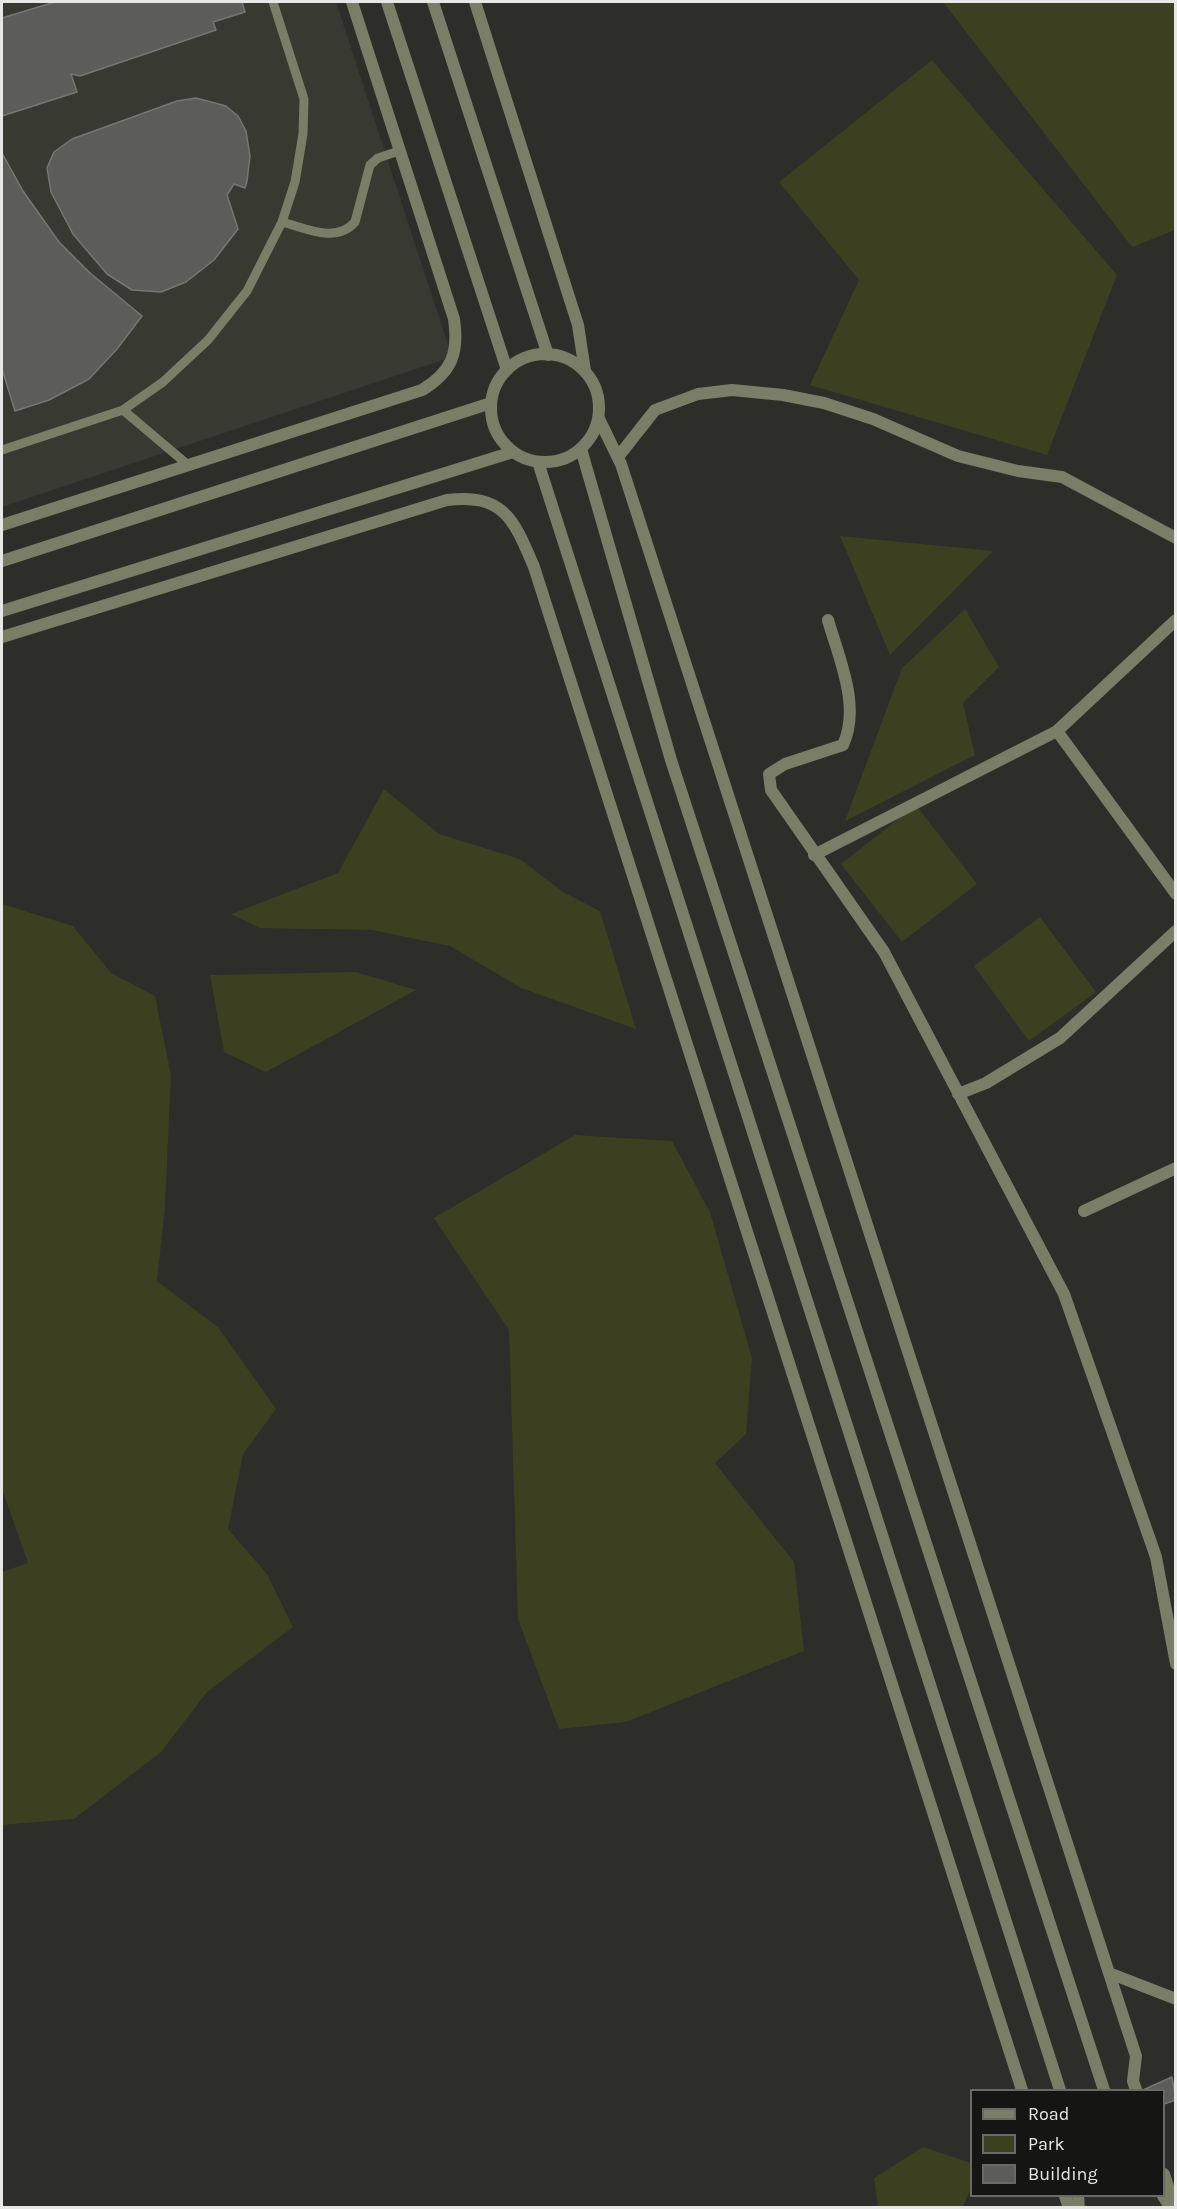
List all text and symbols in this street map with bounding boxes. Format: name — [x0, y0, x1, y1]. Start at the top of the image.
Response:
legend — [970, 2089, 1165, 2197]
text: Road — [1028, 2103, 1069, 2125]
text: Park — [1028, 2133, 1065, 2155]
text: Building — [1028, 2163, 1098, 2185]

